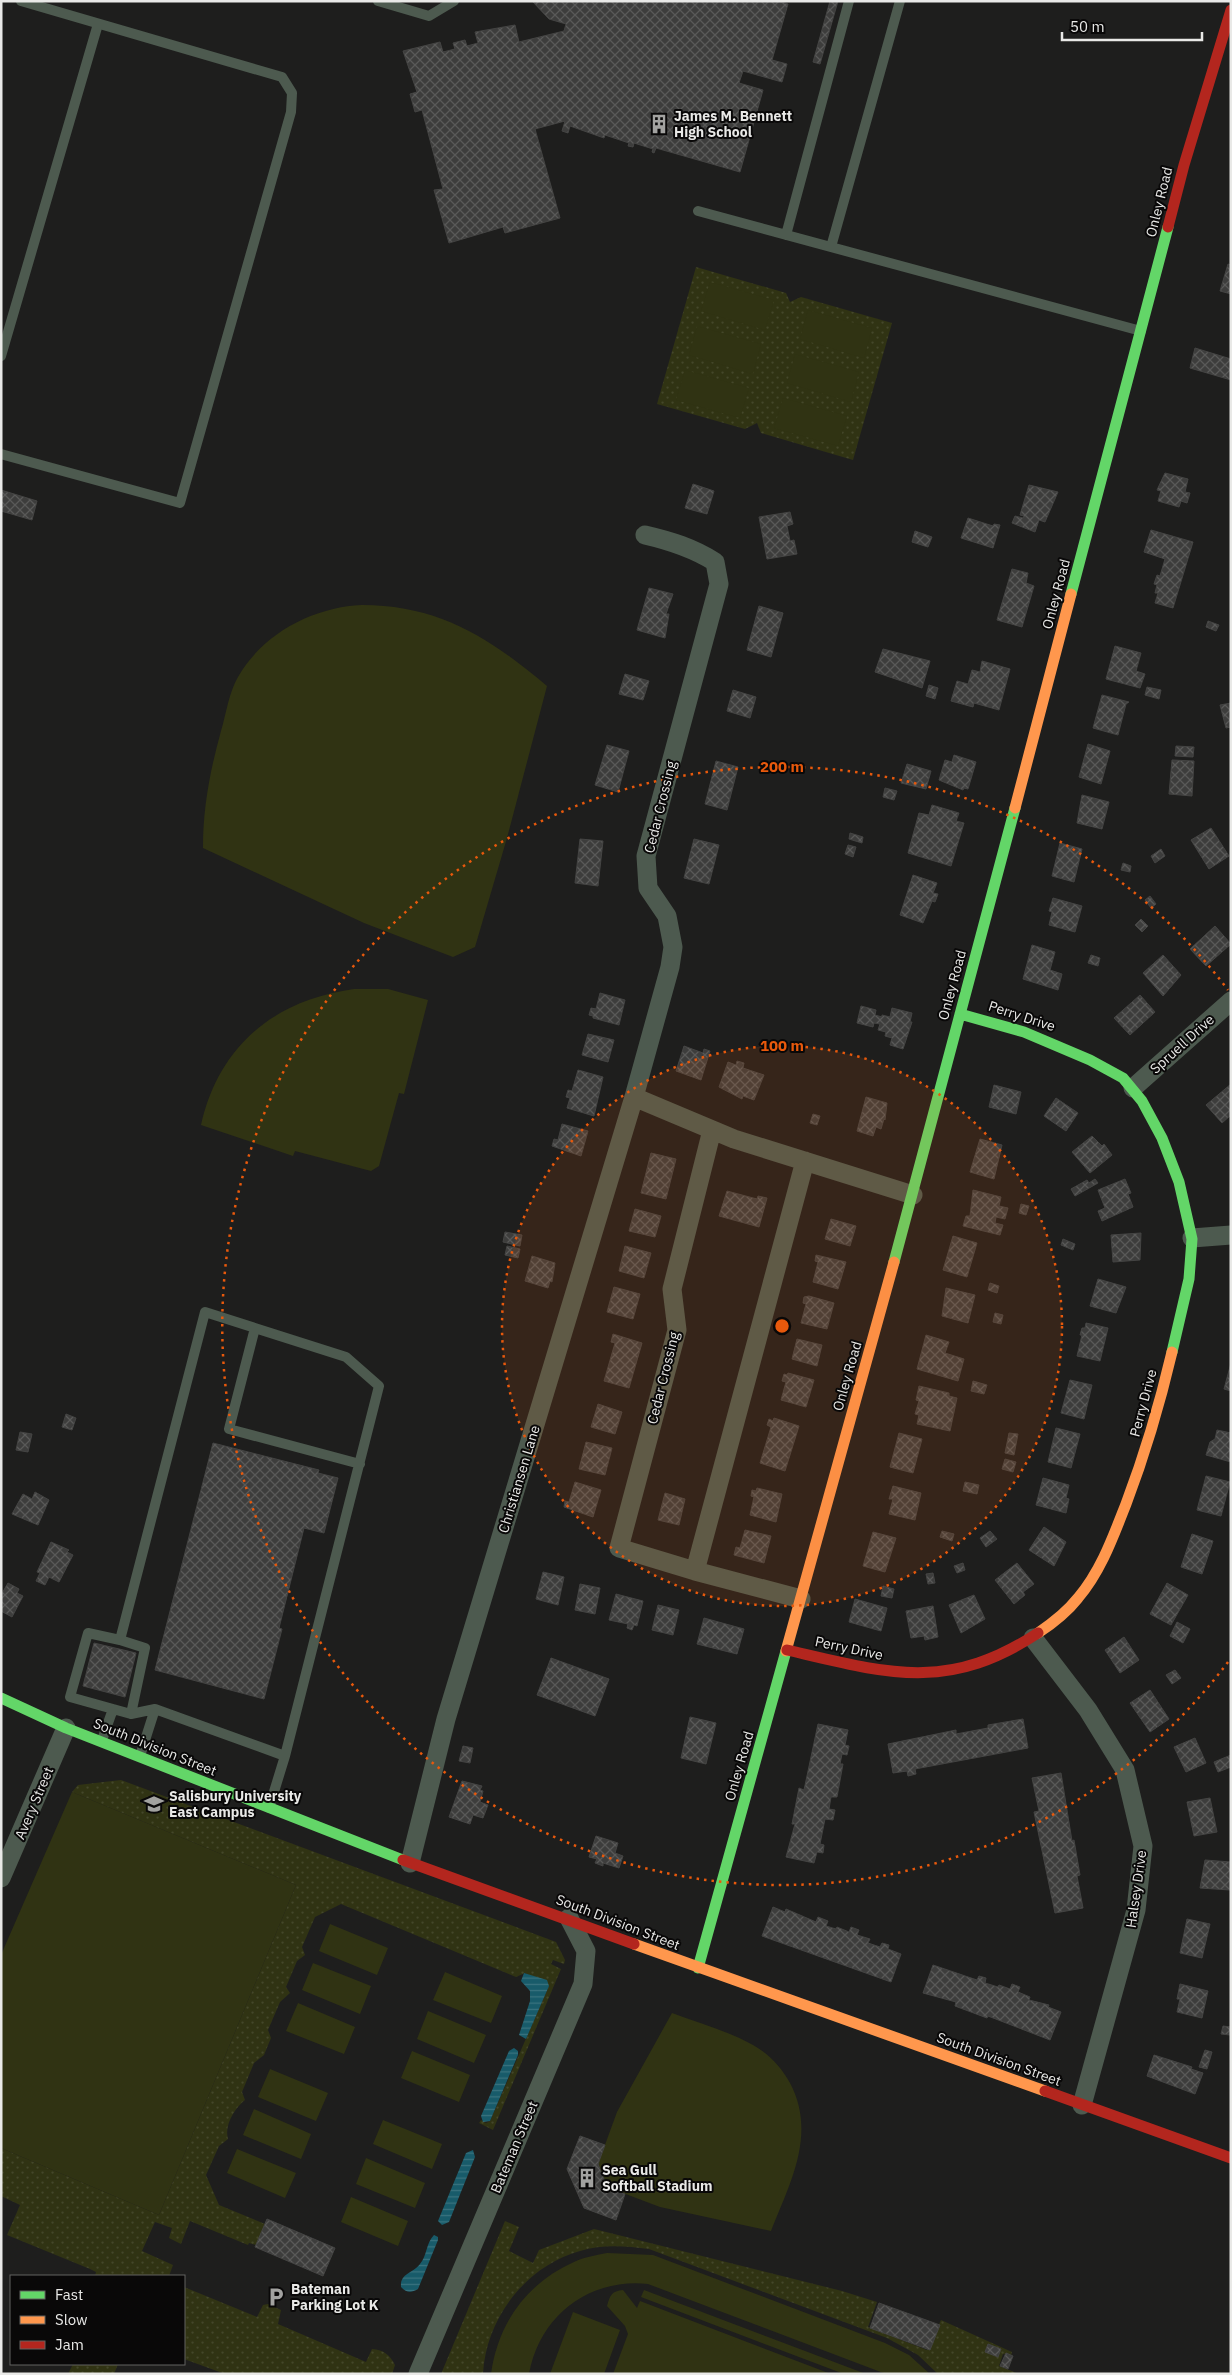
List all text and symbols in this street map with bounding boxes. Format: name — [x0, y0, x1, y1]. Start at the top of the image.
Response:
scale bar — [1062, 10, 1202, 42]
text: 50 m — [1070, 17, 1105, 36]
place label: James M. Bennett High School — [674, 107, 792, 141]
building icon: James M. Bennett High School — [648, 113, 670, 135]
street label: Onley Road — [1142, 165, 1176, 239]
street label: Onley Road — [1038, 557, 1074, 631]
text: 200 m — [760, 757, 804, 776]
street label: Cedar Crossing — [640, 758, 680, 855]
street label: Onley Road — [934, 948, 970, 1022]
street label: Perry Drive — [986, 997, 1058, 1035]
street label: Spruell Drive — [1146, 1010, 1218, 1078]
text: 100 m — [760, 1036, 804, 1055]
centre of rings — [773, 1317, 791, 1335]
street label: Cedar Crossing — [643, 1329, 683, 1426]
street label: Onley Road — [828, 1339, 866, 1413]
street label: Perry Drive — [1125, 1367, 1161, 1439]
street label: Christiansen Lane — [494, 1423, 544, 1535]
street label: Perry Drive — [813, 1632, 885, 1664]
street label: South Division Street — [91, 1714, 219, 1780]
street label: Onley Road — [720, 1729, 758, 1803]
street label: Avery Street — [11, 1764, 57, 1842]
place label: Salisbury University East Campus — [169, 1787, 302, 1821]
school or university icon: Salisbury University East Campus — [143, 1793, 165, 1815]
street label: Halsey Drive — [1122, 1849, 1150, 1929]
street label: South Division Street — [554, 1890, 683, 1954]
street label: South Division Street — [934, 2028, 1064, 2090]
street label: Bateman Street — [486, 2098, 542, 2196]
place label: Sea Gull Softball Stadium — [602, 2161, 713, 2195]
building icon: Sea Gull Softball Stadium — [576, 2167, 598, 2189]
legend — [10, 2275, 185, 2365]
place label: Bateman Parking Lot K — [291, 2280, 379, 2314]
text: Fast — [55, 2285, 83, 2304]
parking icon: Bateman Parking Lot K — [265, 2286, 287, 2308]
text: Slow — [55, 2310, 88, 2329]
text: Jam — [55, 2335, 84, 2354]

